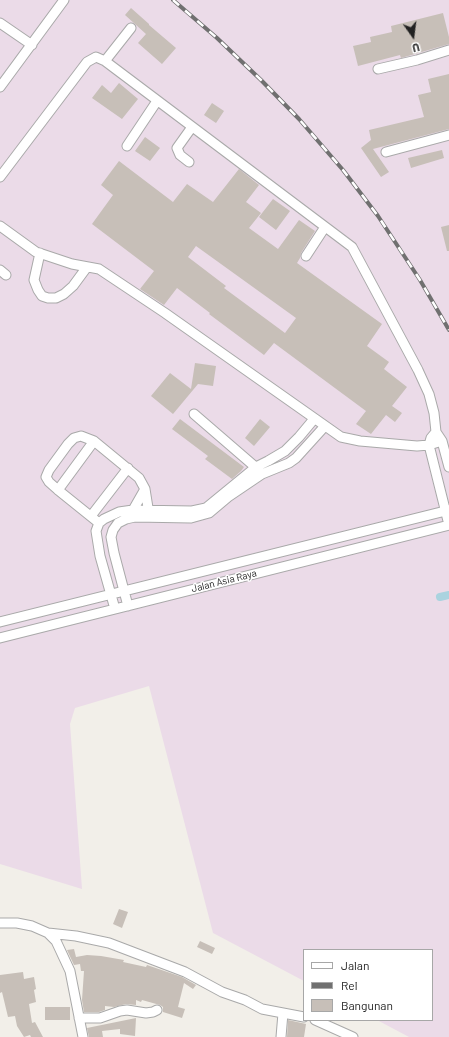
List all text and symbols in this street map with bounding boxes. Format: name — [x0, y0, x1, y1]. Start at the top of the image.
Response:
north arrow — [393, 16, 433, 56]
text: U — [411, 41, 421, 55]
street label: Jalan Asia Raya — [190, 567, 258, 595]
legend — [303, 949, 433, 1021]
text: Jalan — [341, 958, 369, 972]
text: Rel — [341, 978, 357, 992]
text: Bangunan — [341, 998, 393, 1012]

